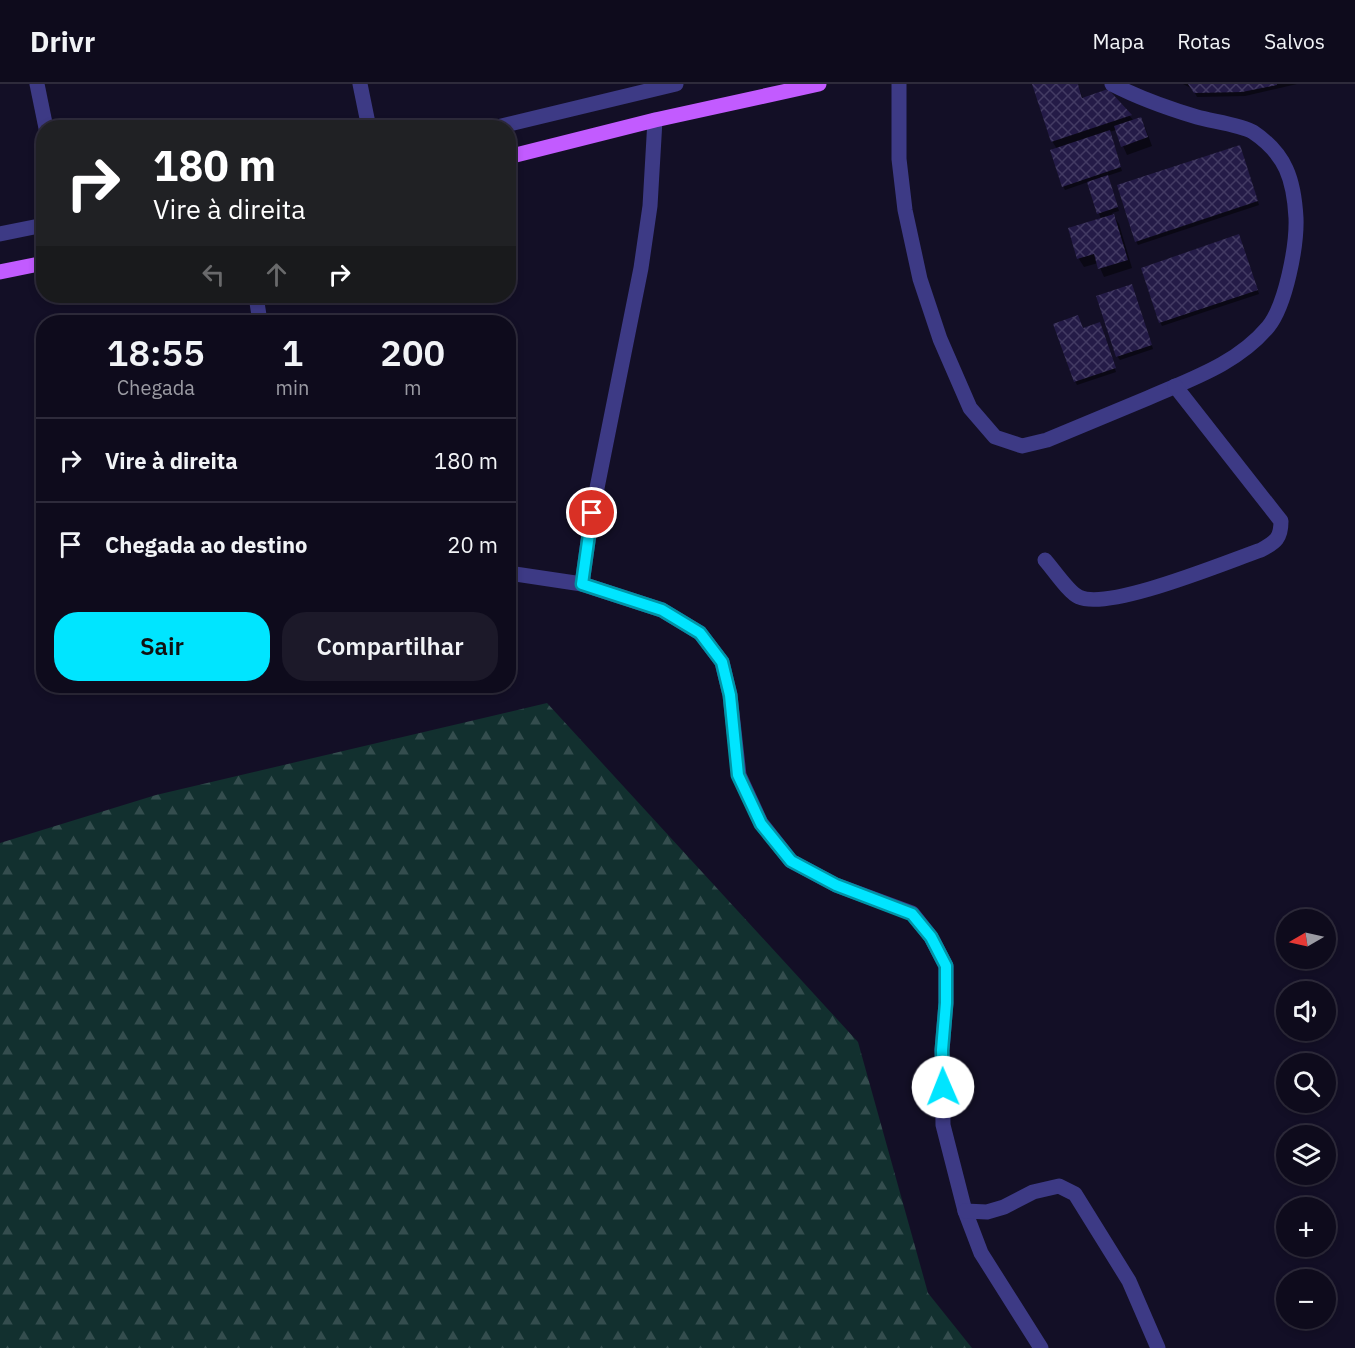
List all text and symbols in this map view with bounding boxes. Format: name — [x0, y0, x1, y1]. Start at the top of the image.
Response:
text: Drivr — [30, 23, 95, 60]
text: Mapa — [1093, 27, 1144, 55]
text: Rotas — [1177, 27, 1231, 55]
text: Salvos — [1264, 27, 1325, 55]
text: 180 m — [153, 138, 276, 193]
icon: right — [54, 144, 132, 222]
text: Vire à direita — [153, 191, 306, 226]
icon: left — [197, 258, 230, 291]
icon: ahead — [260, 258, 293, 291]
icon: right — [323, 258, 356, 291]
text: 18:55 — [107, 329, 205, 376]
text: 1 — [282, 329, 303, 376]
text: 200 — [380, 329, 445, 376]
text: Chegada — [117, 374, 195, 401]
text: min — [276, 374, 309, 401]
text: m — [404, 374, 421, 401]
icon: right — [54, 444, 87, 477]
text: Vire à direita — [105, 446, 238, 475]
text: 180 m — [434, 446, 498, 475]
pin — [566, 487, 617, 538]
icon: arrive — [575, 496, 608, 529]
icon: arrive — [54, 528, 87, 561]
text: Chegada ao destino — [105, 530, 308, 559]
text: 20 m — [447, 530, 498, 559]
button: Sair — [54, 612, 270, 681]
button: Compartilhar — [282, 612, 498, 681]
north arrow — [1276, 909, 1336, 969]
map controls — [1276, 909, 1336, 1329]
button: sound — [1276, 981, 1336, 1041]
button: search — [1276, 1053, 1336, 1113]
position arrow — [911, 1055, 975, 1119]
button: layers — [1276, 1125, 1336, 1185]
button: + — [1276, 1197, 1336, 1257]
button: − — [1276, 1269, 1336, 1329]

